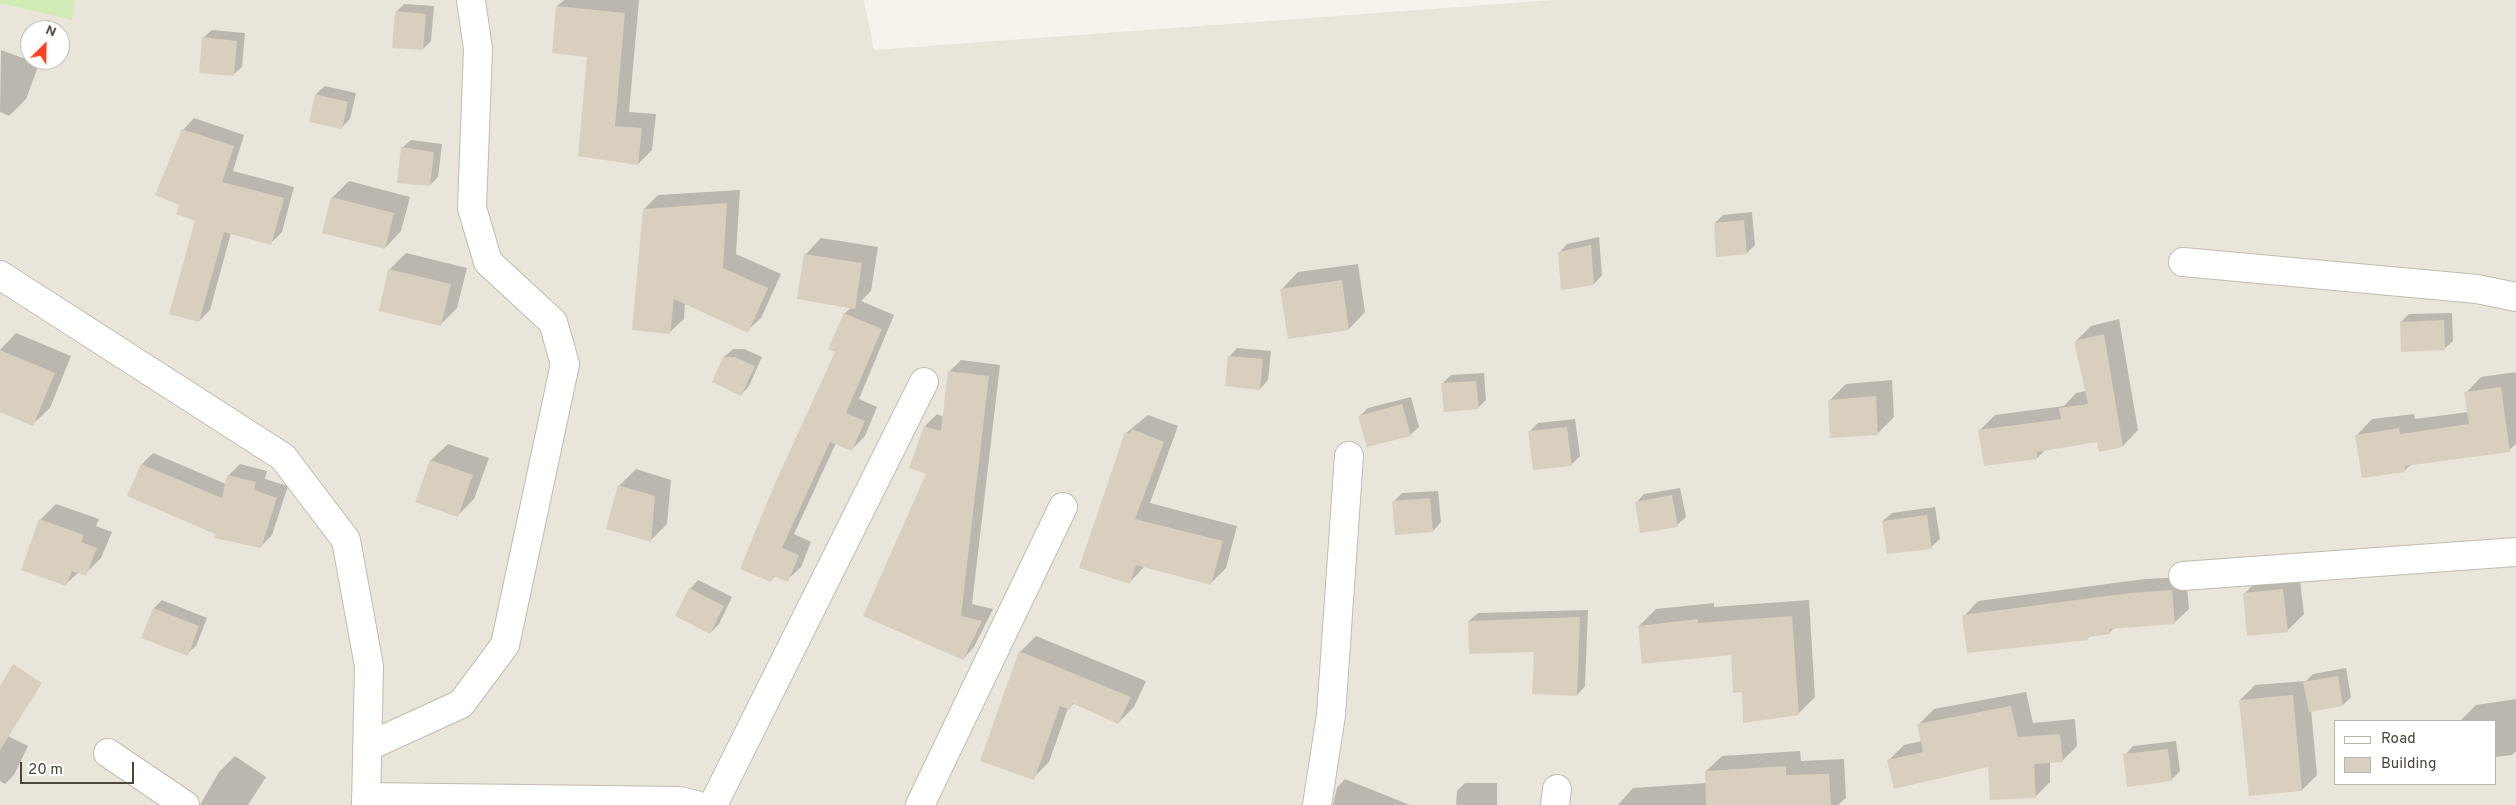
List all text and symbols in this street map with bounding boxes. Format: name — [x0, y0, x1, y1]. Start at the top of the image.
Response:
north arrow — [20, 20, 70, 70]
text: N — [43, 22, 59, 41]
legend — [2334, 720, 2496, 785]
text: Road — [2381, 730, 2416, 749]
scale bar — [22, 752, 136, 784]
text: Building — [2381, 755, 2436, 774]
text: 20 m — [28, 761, 63, 780]

